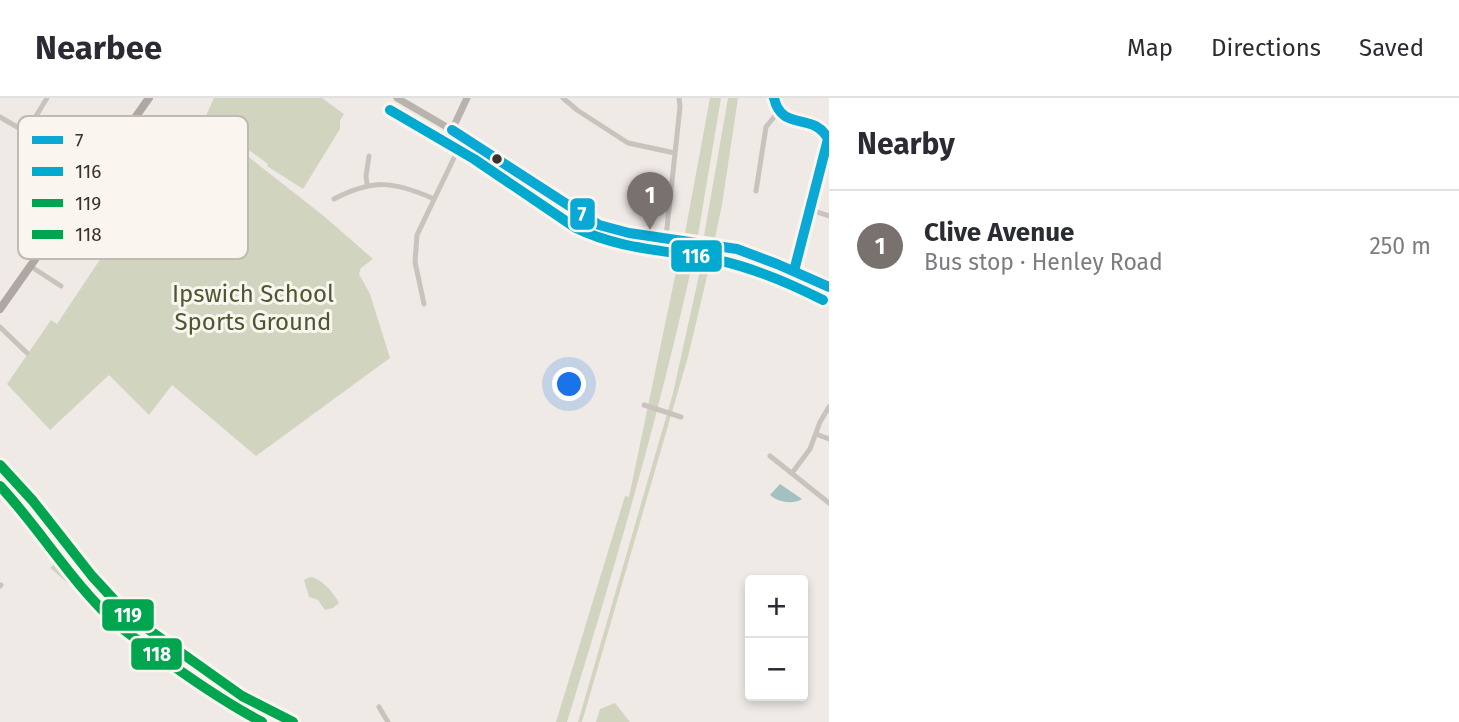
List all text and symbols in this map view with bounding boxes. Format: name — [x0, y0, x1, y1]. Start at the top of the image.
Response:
text: Nearbee — [35, 28, 162, 68]
text: Map — [1127, 34, 1173, 62]
text: Directions — [1211, 34, 1321, 62]
text: Saved — [1359, 34, 1424, 62]
legend — [18, 116, 248, 259]
text: Nearby — [857, 126, 955, 162]
text: 7 — [75, 129, 83, 152]
unlabelled marker — [490, 152, 504, 166]
text: 116 — [75, 160, 101, 183]
pin: 1 — [627, 172, 673, 230]
text: 119 — [75, 192, 101, 215]
line badge: 7 — [569, 197, 596, 231]
text: 7 — [578, 203, 587, 226]
text: Clive Avenue — [924, 217, 1074, 248]
text: 118 — [75, 223, 102, 246]
text: 1 — [875, 232, 885, 260]
text: 250 m — [1369, 232, 1431, 260]
line badge: 116 — [670, 239, 723, 273]
text: 116 — [682, 245, 710, 268]
text: Bus stop · Henley Road — [924, 248, 1163, 276]
park label: Ipswich School Sports Ground — [172, 280, 334, 336]
your location — [552, 367, 586, 401]
map controls — [745, 575, 808, 701]
button: + — [745, 575, 808, 638]
line badge: 119 — [101, 598, 155, 632]
text: 119 — [114, 604, 142, 627]
line badge: 118 — [130, 637, 183, 671]
button: − — [745, 638, 808, 701]
text: 118 — [143, 643, 171, 666]

